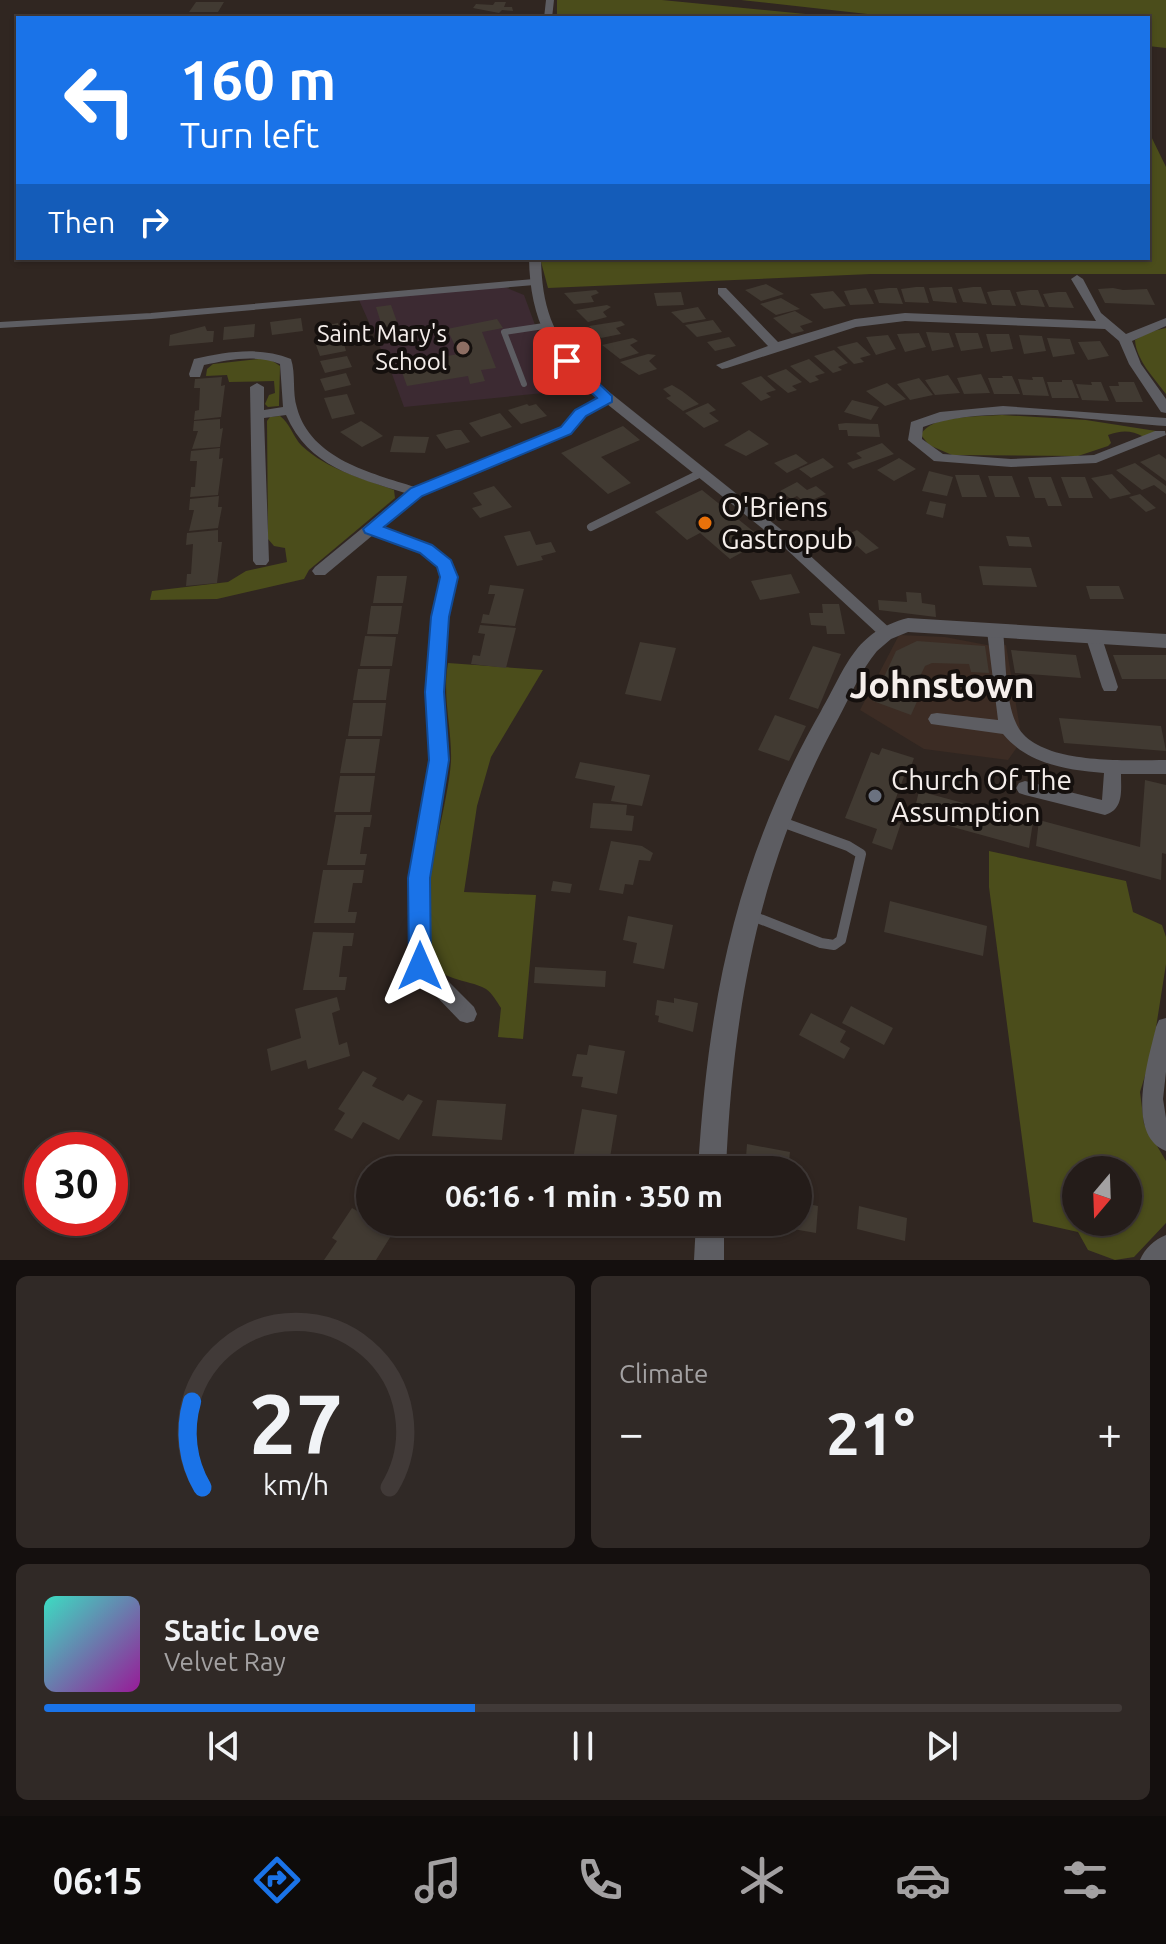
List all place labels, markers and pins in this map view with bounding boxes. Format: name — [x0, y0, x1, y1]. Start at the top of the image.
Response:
place label: Saint Mary's School — [317, 320, 447, 375]
pin — [533, 327, 601, 395]
marker: Saint Mary's School — [454, 339, 472, 357]
place label: O'Briens Gastropub — [721, 491, 853, 554]
marker: O'Briens Gastropub — [696, 514, 714, 532]
place label: Church Of The Assumption — [891, 764, 1072, 827]
marker: Church Of The Assumption — [866, 787, 884, 805]

